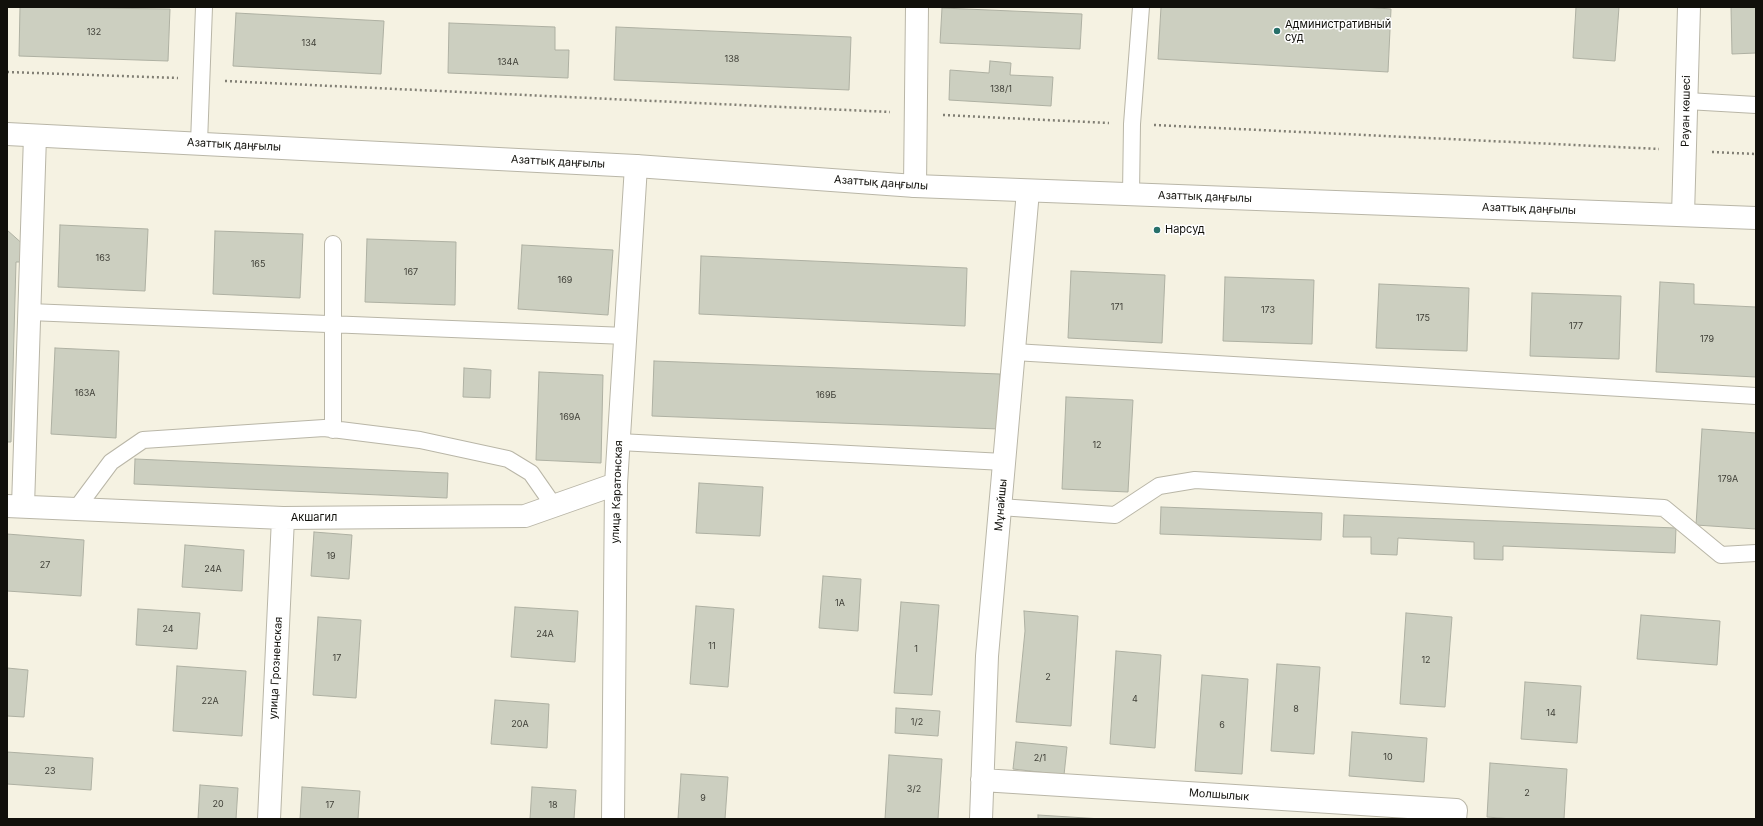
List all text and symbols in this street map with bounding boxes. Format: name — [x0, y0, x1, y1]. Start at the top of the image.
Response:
place label: Административный суд — [1285, 18, 1391, 44]
marker: Административный суд — [1272, 26, 1282, 36]
house number: 132 — [87, 27, 101, 37]
house number: 134 — [301, 38, 317, 48]
house number: 138 — [725, 54, 739, 64]
house number: 134А — [497, 57, 519, 67]
street label: Рауан көшесі — [1679, 75, 1693, 147]
house number: 138/1 — [990, 84, 1012, 94]
street label: Азаттық даңғылы — [187, 136, 281, 154]
street label: Азаттық даңғылы — [511, 153, 605, 171]
street label: Азаттық даңғылы — [834, 173, 928, 193]
street label: Азаттық даңғылы — [1158, 189, 1252, 205]
street label: Азаттық даңғылы — [1482, 201, 1576, 217]
place label: Нарсуд — [1165, 223, 1205, 237]
marker: Нарсуд — [1152, 225, 1162, 235]
house number: 163 — [96, 253, 110, 263]
house number: 165 — [251, 259, 265, 269]
house number: 167 — [404, 267, 418, 277]
house number: 169 — [558, 275, 572, 285]
house number: 171 — [1111, 302, 1123, 312]
house number: 173 — [1261, 305, 1275, 315]
house number: 175 — [1416, 313, 1430, 323]
house number: 177 — [1569, 321, 1583, 331]
house number: 179 — [1700, 334, 1714, 344]
house number: 163А — [74, 388, 96, 398]
house number: 169Б — [816, 390, 836, 400]
house number: 169А — [559, 412, 581, 422]
street label: улица Каратонская — [609, 440, 625, 544]
house number: 12 — [1092, 440, 1102, 450]
house number: 179А — [1718, 474, 1738, 484]
street label: Мұнайшы — [992, 478, 1010, 532]
street label: Акшагил — [291, 511, 337, 525]
house number: 19 — [326, 551, 336, 561]
house number: 27 — [40, 560, 50, 570]
house number: 24А — [204, 564, 222, 574]
house number: 1А — [835, 598, 845, 608]
street label: улица Грозненская — [267, 616, 285, 720]
house number: 24 — [162, 624, 174, 634]
house number: 24А — [536, 629, 554, 639]
house number: 11 — [708, 641, 716, 651]
house number: 1 — [914, 644, 918, 654]
house number: 17 — [333, 653, 341, 663]
house number: 12 — [1421, 655, 1431, 665]
house number: 2 — [1045, 672, 1051, 682]
house number: 4 — [1132, 694, 1138, 704]
house number: 22А — [201, 696, 219, 706]
house number: 8 — [1293, 704, 1299, 714]
house number: 14 — [1546, 708, 1556, 718]
house number: 1/2 — [911, 717, 923, 727]
house number: 20А — [511, 719, 529, 729]
house number: 6 — [1219, 720, 1225, 730]
house number: 10 — [1383, 752, 1393, 762]
house number: 2/1 — [1034, 753, 1046, 763]
house number: 23 — [44, 766, 56, 776]
house number: 3/2 — [907, 784, 921, 794]
street label: Молшылык — [1188, 786, 1250, 804]
house number: 2 — [1524, 788, 1530, 798]
house number: 9 — [700, 793, 706, 803]
house number: 20 — [212, 799, 224, 809]
house number: 17 — [326, 800, 334, 810]
house number: 18 — [548, 800, 558, 810]

